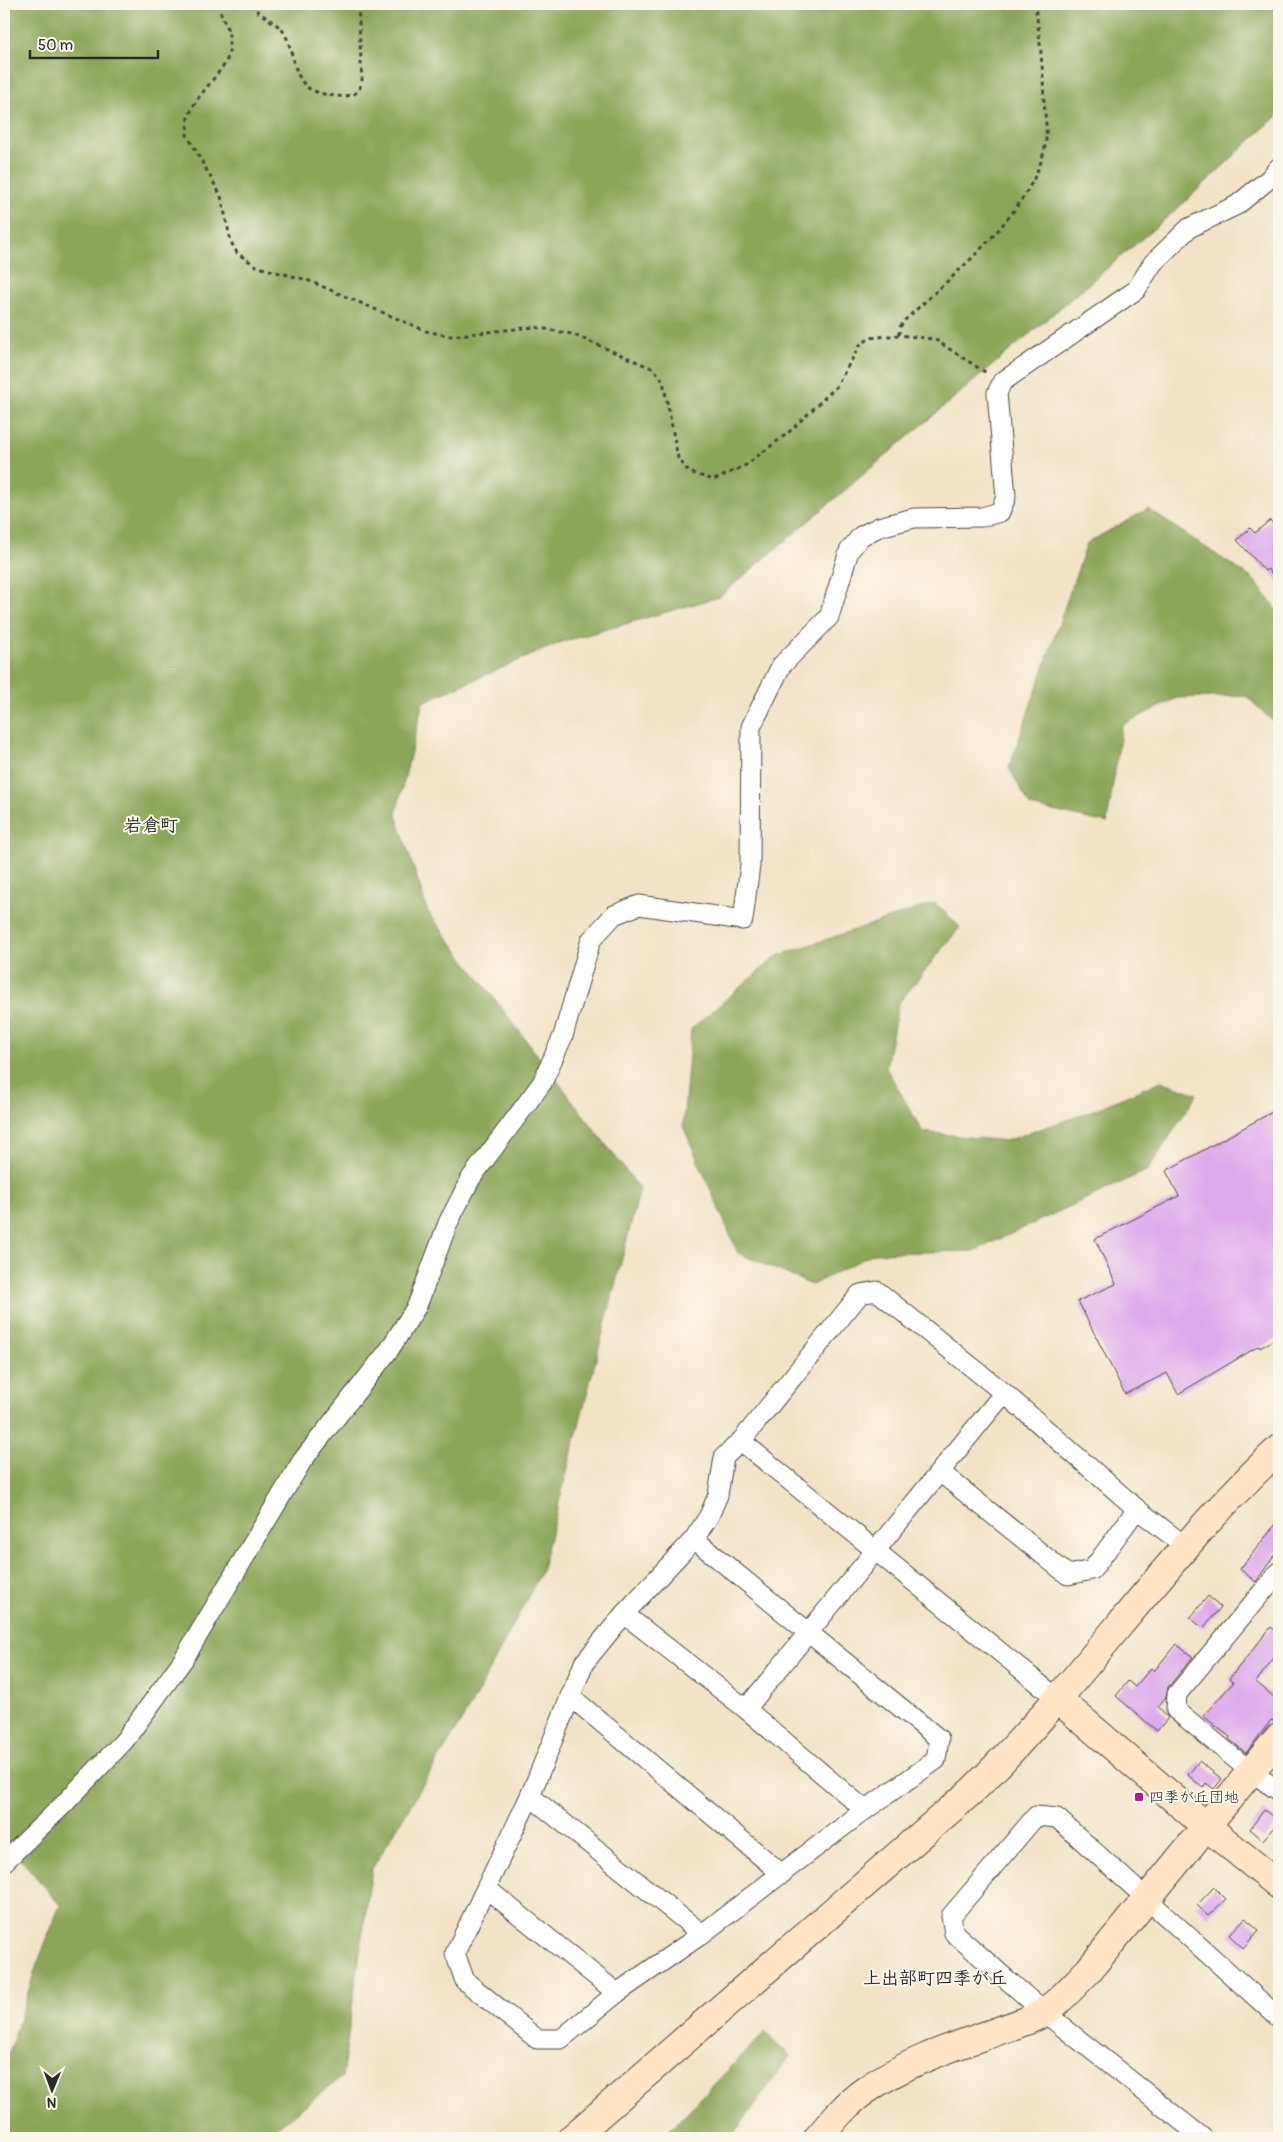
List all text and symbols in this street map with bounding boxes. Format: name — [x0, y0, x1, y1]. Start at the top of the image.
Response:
scale bar — [30, 28, 158, 60]
text: 50 m — [38, 36, 73, 55]
district label: 岩倉町 — [124, 814, 178, 837]
place label: 四季が丘団地 — [1149, 1788, 1239, 1807]
marker: 四季が丘団地 — [1133, 1791, 1145, 1803]
district label: 上出部町四季が丘 — [863, 1967, 1007, 1990]
north arrow — [28, 2064, 78, 2114]
text: N — [47, 2094, 57, 2111]

